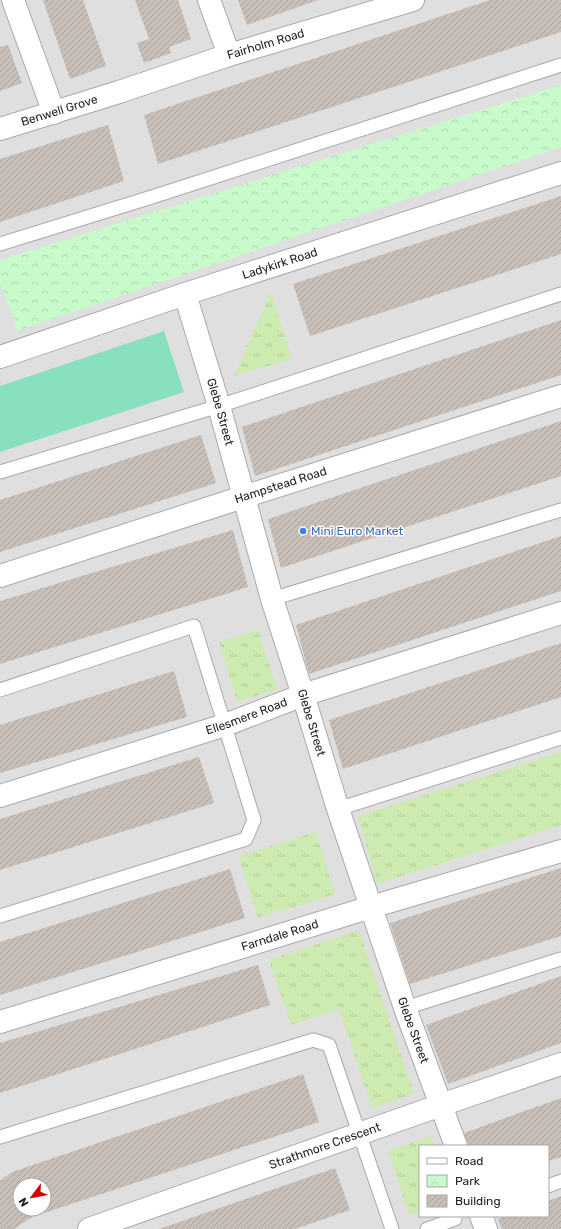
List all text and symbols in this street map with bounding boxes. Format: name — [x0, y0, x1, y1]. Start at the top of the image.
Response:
street label: Fairholm Road — [225, 26, 306, 62]
street label: Benwell Grove — [19, 92, 99, 129]
street label: Ladykirk Road — [240, 245, 319, 282]
street label: Glebe Street — [204, 376, 237, 447]
street label: Hampstead Road — [233, 464, 328, 506]
place label: Mini Euro Market — [311, 524, 404, 538]
marker: Mini Euro Market — [298, 526, 308, 536]
street label: Glebe Street — [295, 687, 328, 758]
street label: Ellesmere Road — [204, 695, 289, 738]
street label: Farndale Road — [240, 917, 320, 954]
street label: Glebe Street — [395, 995, 432, 1065]
street label: Strathmore Crescent — [267, 1120, 383, 1172]
legend — [419, 1145, 549, 1217]
text: Road — [455, 1154, 483, 1168]
text: Park — [455, 1174, 481, 1188]
north arrow — [12, 1177, 52, 1217]
text: Building — [455, 1194, 501, 1208]
text: N — [16, 1195, 32, 1209]

